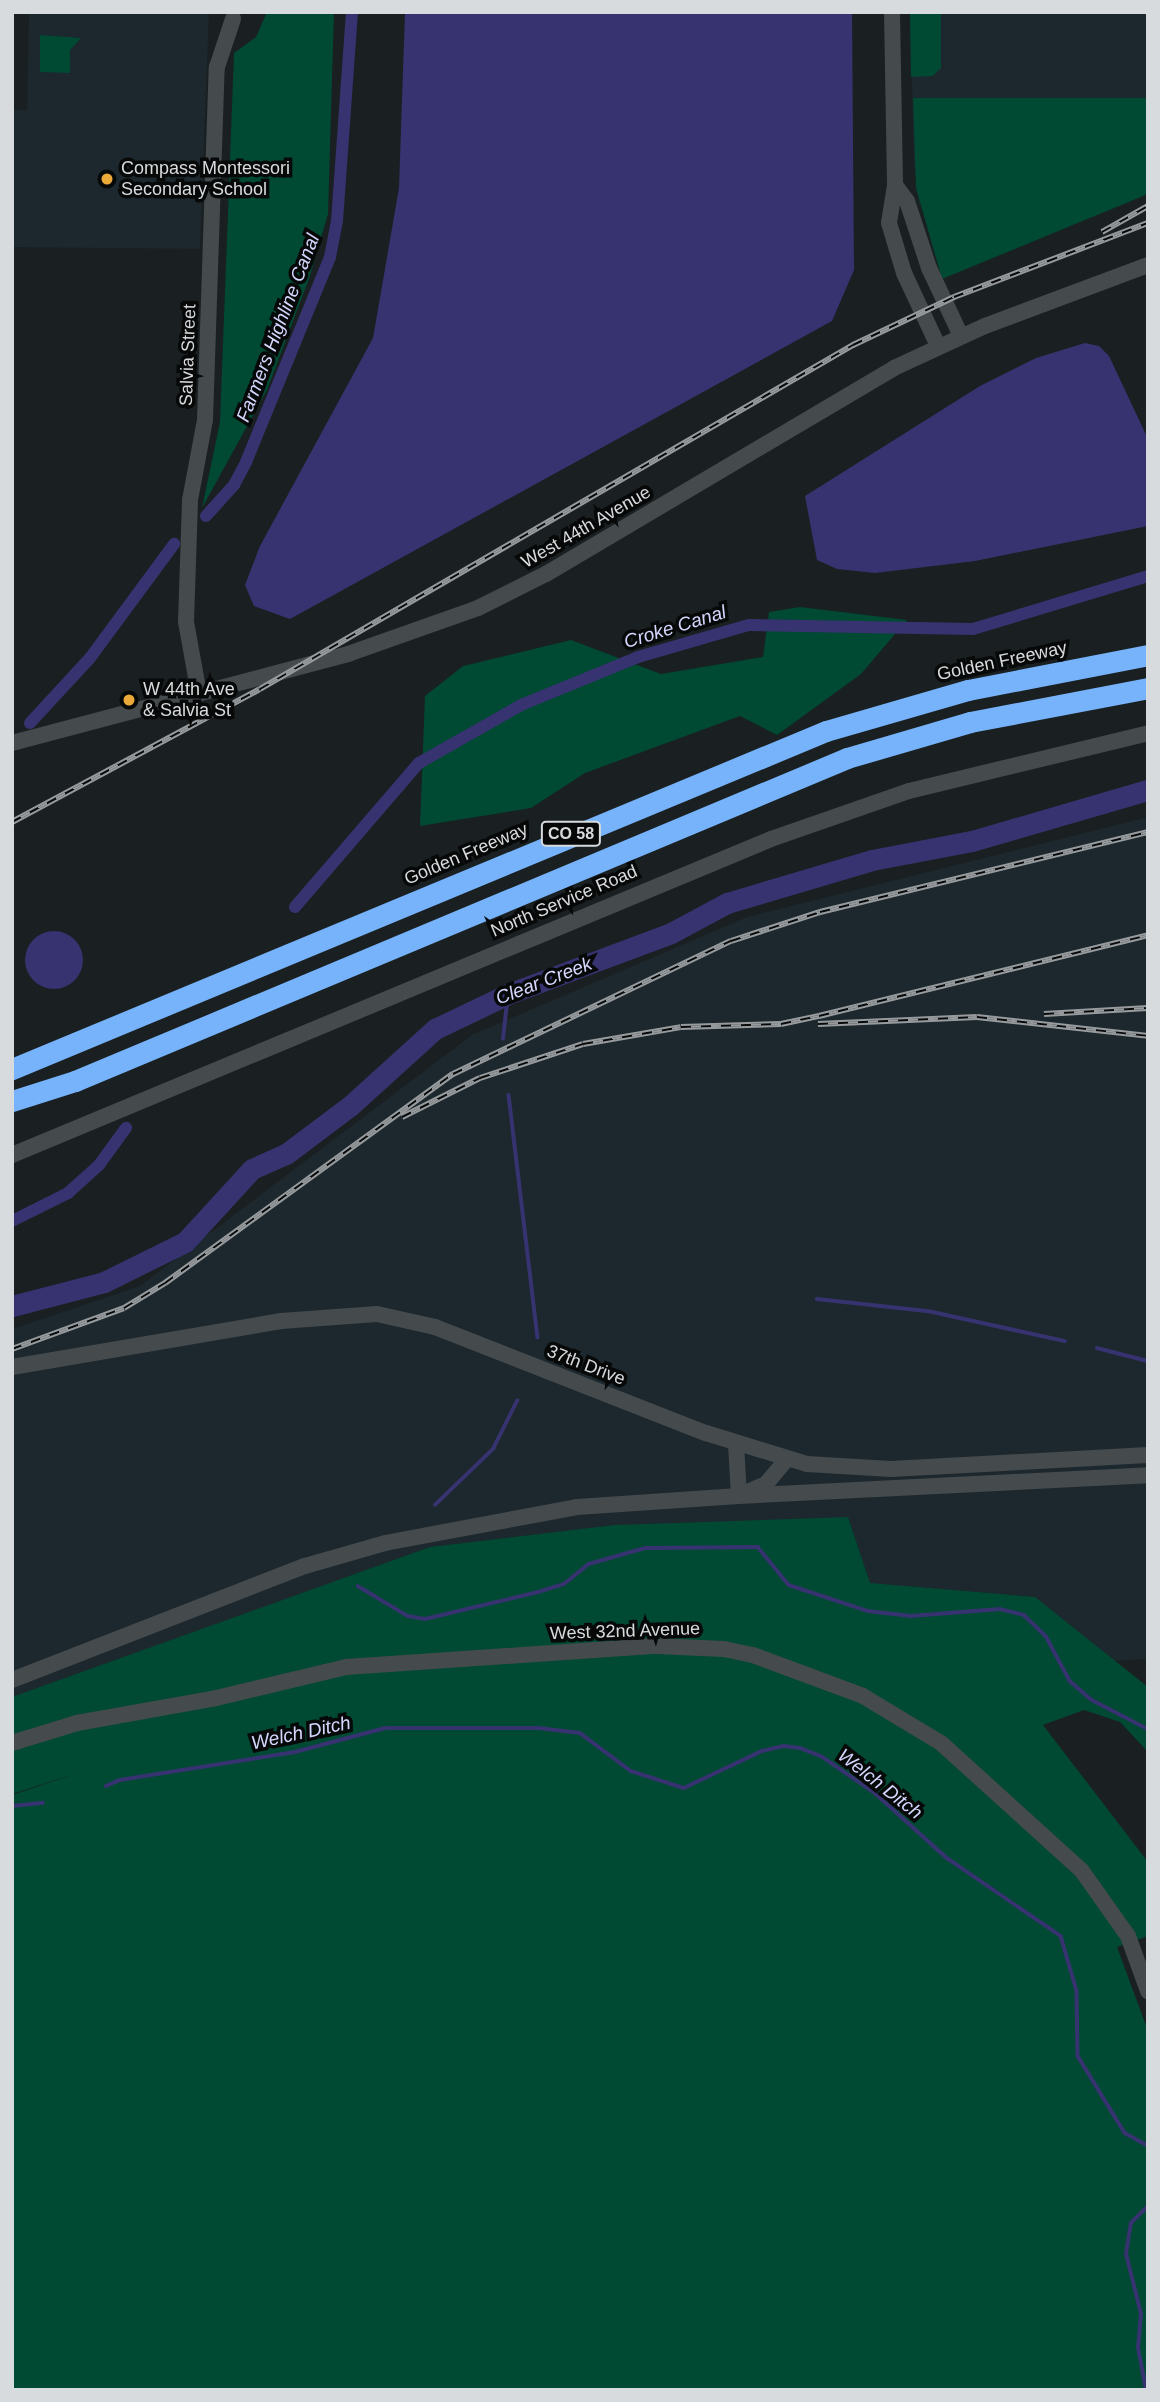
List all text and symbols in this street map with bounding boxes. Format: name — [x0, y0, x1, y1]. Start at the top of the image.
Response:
place label: Compass Montessori Secondary School — [121, 158, 290, 200]
marker: Compass Montessori Secondary School — [99, 171, 115, 187]
water label: Farmers Highline Canal — [232, 231, 324, 425]
street label: Salvia Street — [175, 304, 201, 406]
street label: West 44th Avenue — [517, 481, 655, 573]
water label: Croke Canal — [621, 601, 729, 653]
street label: Golden Freeway — [935, 637, 1069, 685]
place label: W 44th Ave & Salvia St — [143, 679, 236, 722]
marker: W 44th Ave & Salvia St — [121, 692, 137, 708]
street label: Golden Freeway — [401, 818, 531, 890]
road number: CO 58 — [540, 821, 602, 846]
street label: North Service Road — [487, 860, 641, 942]
water label: Clear Creek — [493, 952, 595, 1010]
street label: 37th Drive — [544, 1340, 628, 1390]
street label: West 32nd Avenue — [549, 1618, 701, 1644]
water label: Welch Ditch — [249, 1711, 353, 1755]
water label: Welch Ditch — [833, 1744, 927, 1824]

